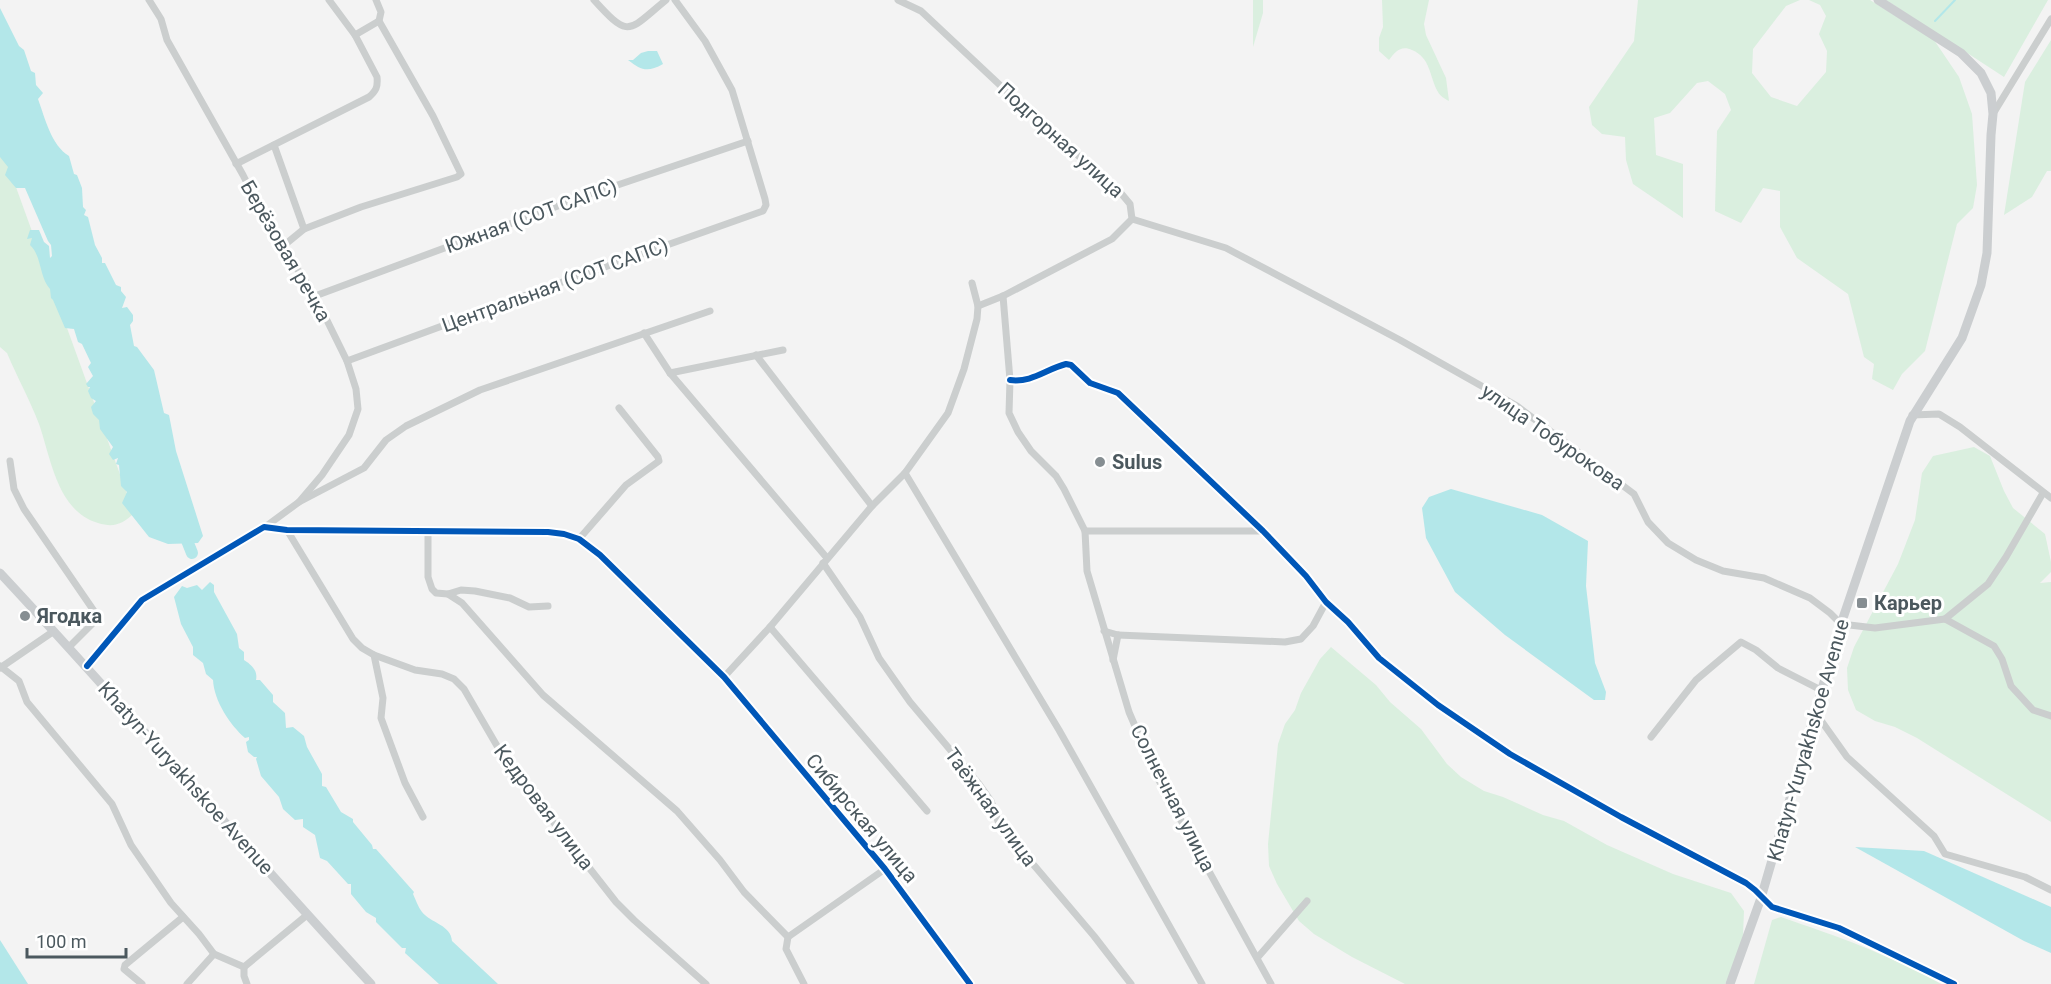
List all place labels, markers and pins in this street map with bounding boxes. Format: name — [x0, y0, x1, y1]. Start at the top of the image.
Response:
place label: Sulus — [1112, 450, 1162, 474]
marker: Sulus — [1093, 455, 1107, 469]
place label: Карьер — [1874, 591, 1942, 615]
marker: Карьер — [1855, 596, 1869, 610]
place label: Ягодка — [36, 604, 102, 628]
marker: Ягодка — [18, 609, 32, 623]

